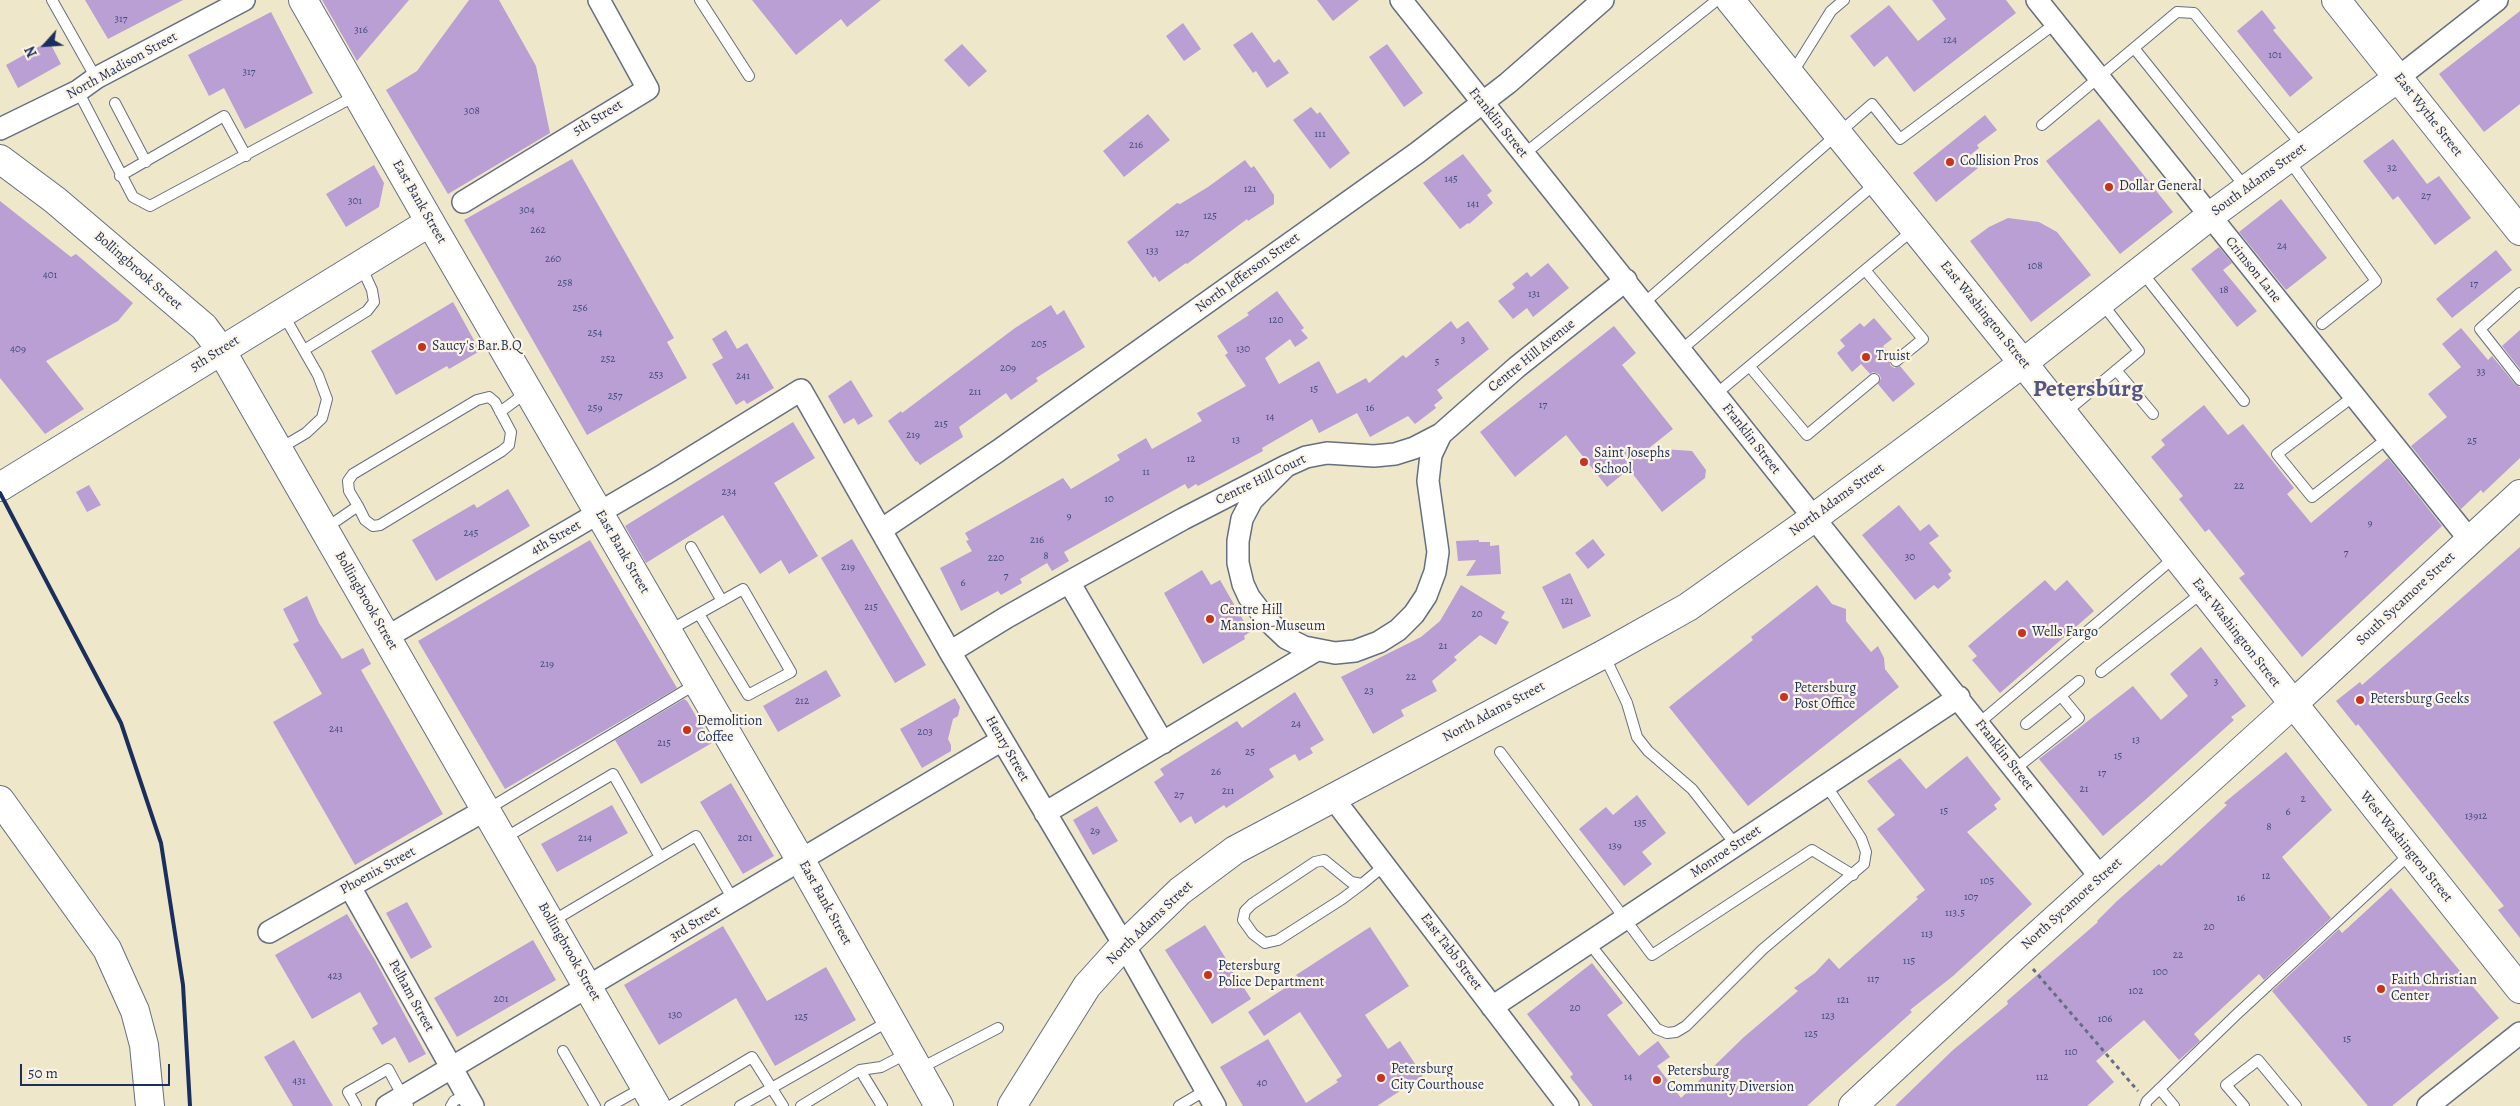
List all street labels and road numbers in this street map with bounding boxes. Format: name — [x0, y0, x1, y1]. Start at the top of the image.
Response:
street label: North Madison Street — [64, 29, 180, 103]
street label: East Wythe Street — [2390, 70, 2466, 160]
street label: Franklin Street — [1465, 84, 1531, 162]
street label: 5th Street — [570, 97, 626, 139]
street label: South Adams Street — [2208, 140, 2310, 220]
street label: East Bank Street — [388, 157, 450, 247]
street label: Bollingbrook Street — [91, 228, 185, 314]
street label: North Jefferson Street — [1193, 229, 1303, 317]
street label: Crimson Lane — [2221, 234, 2285, 306]
street label: East Washington Street — [1936, 258, 2034, 372]
street label: Centre Hill Avenue — [1485, 316, 1579, 396]
street label: 5th Street — [187, 332, 243, 376]
street label: Franklin Street — [1718, 400, 1784, 478]
street label: Centre Hill Court — [1213, 451, 1309, 509]
street label: North Adams Street — [1786, 460, 1888, 540]
street label: East Bank Street — [591, 507, 653, 597]
street label: 4th Street — [528, 517, 584, 559]
street label: Bollingbrook Street — [331, 549, 401, 653]
street label: South Sycamore Street — [2353, 549, 2459, 649]
street label: East Washington Street — [2188, 575, 2284, 691]
street label: North Adams Street — [1440, 678, 1548, 746]
street label: Henry Street — [981, 713, 1033, 785]
street label: Franklin Street — [1971, 716, 2037, 794]
street label: West Washington Street — [2356, 788, 2456, 906]
street label: Monroe Street — [1687, 822, 1765, 882]
street label: Phoenix Street — [337, 843, 419, 899]
street label: North Sycamore Street — [2018, 854, 2126, 954]
street label: East Bank Street — [795, 858, 855, 948]
street label: North Adams Street — [1103, 878, 1197, 968]
street label: Bollingbrook Street — [534, 900, 604, 1004]
street label: 3rd Street — [667, 902, 723, 946]
street label: East Tabb Street — [1416, 910, 1486, 994]
street label: Pelham Street — [384, 957, 438, 1035]

